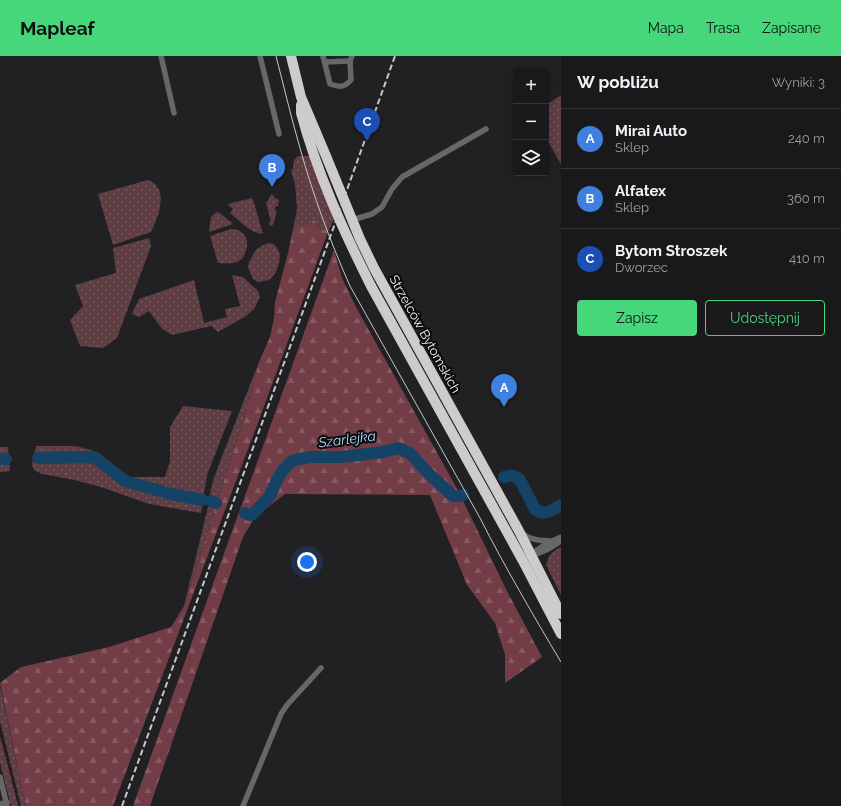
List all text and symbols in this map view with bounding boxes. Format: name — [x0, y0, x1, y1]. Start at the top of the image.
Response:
text: Mapleaf — [20, 17, 95, 39]
text: Mapa — [648, 20, 684, 36]
text: Trasa — [706, 20, 740, 36]
text: Zapisane — [762, 20, 821, 36]
map controls — [513, 68, 549, 176]
button: + — [513, 68, 549, 104]
text: W pobliżu — [577, 72, 659, 92]
text: Wyniki: 3 — [772, 75, 825, 90]
button: − — [513, 104, 549, 140]
pin: C — [354, 108, 380, 141]
text: Mirai Auto — [615, 122, 687, 140]
text: A — [586, 131, 594, 146]
text: 240 m — [788, 131, 825, 146]
button: layers — [513, 140, 549, 176]
text: Sklep — [615, 140, 649, 155]
pin: B — [259, 154, 285, 187]
text: Alfatex — [615, 182, 666, 200]
text: B — [586, 191, 594, 206]
text: 360 m — [787, 191, 825, 206]
text: Sklep — [615, 200, 649, 215]
text: Bytom Stroszek — [615, 242, 727, 260]
text: C — [586, 251, 594, 266]
text: 410 m — [789, 251, 825, 266]
text: Dworzec — [615, 260, 668, 275]
street label: Strzelców Bytomskich — [386, 272, 464, 396]
button: Zapisz — [577, 300, 697, 336]
button: Udostępnij — [705, 300, 825, 336]
pin: A — [491, 374, 517, 407]
water label: Szarlejka — [316, 428, 377, 451]
your location — [297, 552, 317, 572]

